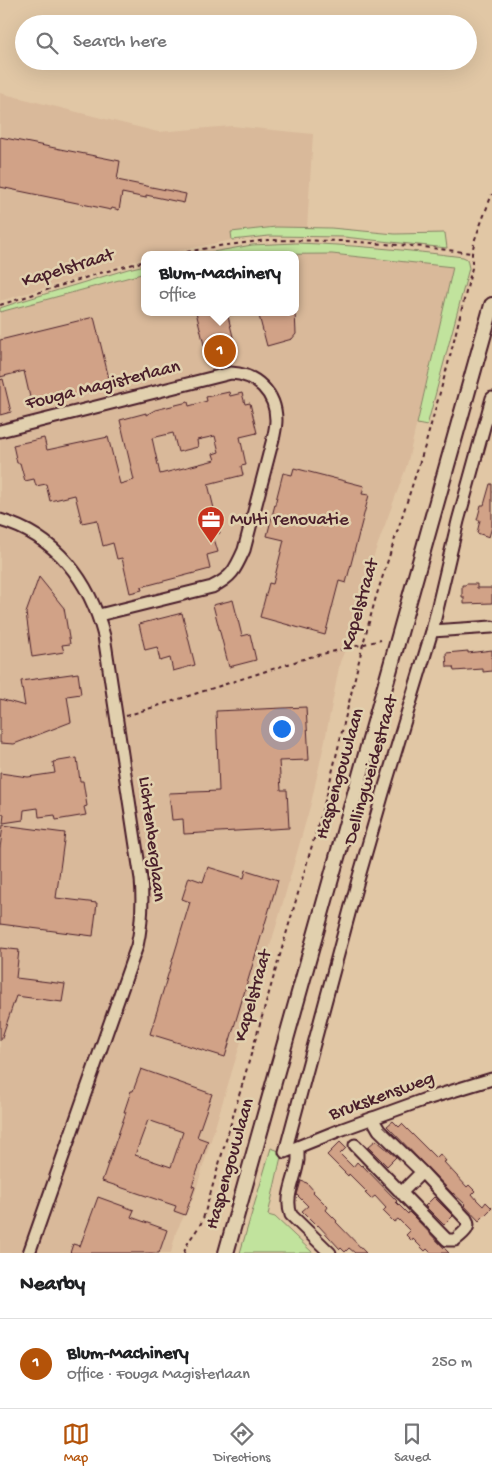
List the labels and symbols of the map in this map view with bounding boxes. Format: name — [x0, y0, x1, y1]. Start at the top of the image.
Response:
street label: Kapelstraat — [19, 244, 119, 294]
pin: 1 — [204, 332, 236, 370]
street label: Fouga Magisterlaan — [22, 356, 183, 417]
office icon: Multi renovatie — [196, 505, 226, 544]
place label: Multi renovatie — [230, 509, 349, 532]
street label: Kapelstraat — [337, 554, 386, 654]
street label: Dellingweidestraat — [339, 690, 405, 849]
street label: Haspengouwlaan — [311, 706, 371, 842]
your location — [269, 716, 295, 742]
street label: Lichtenberglaan — [132, 775, 170, 903]
street label: Kapelstraat — [230, 945, 279, 1045]
street label: Brukskensweg — [325, 1067, 438, 1127]
street label: Haspengouwlaan — [201, 1096, 261, 1232]

